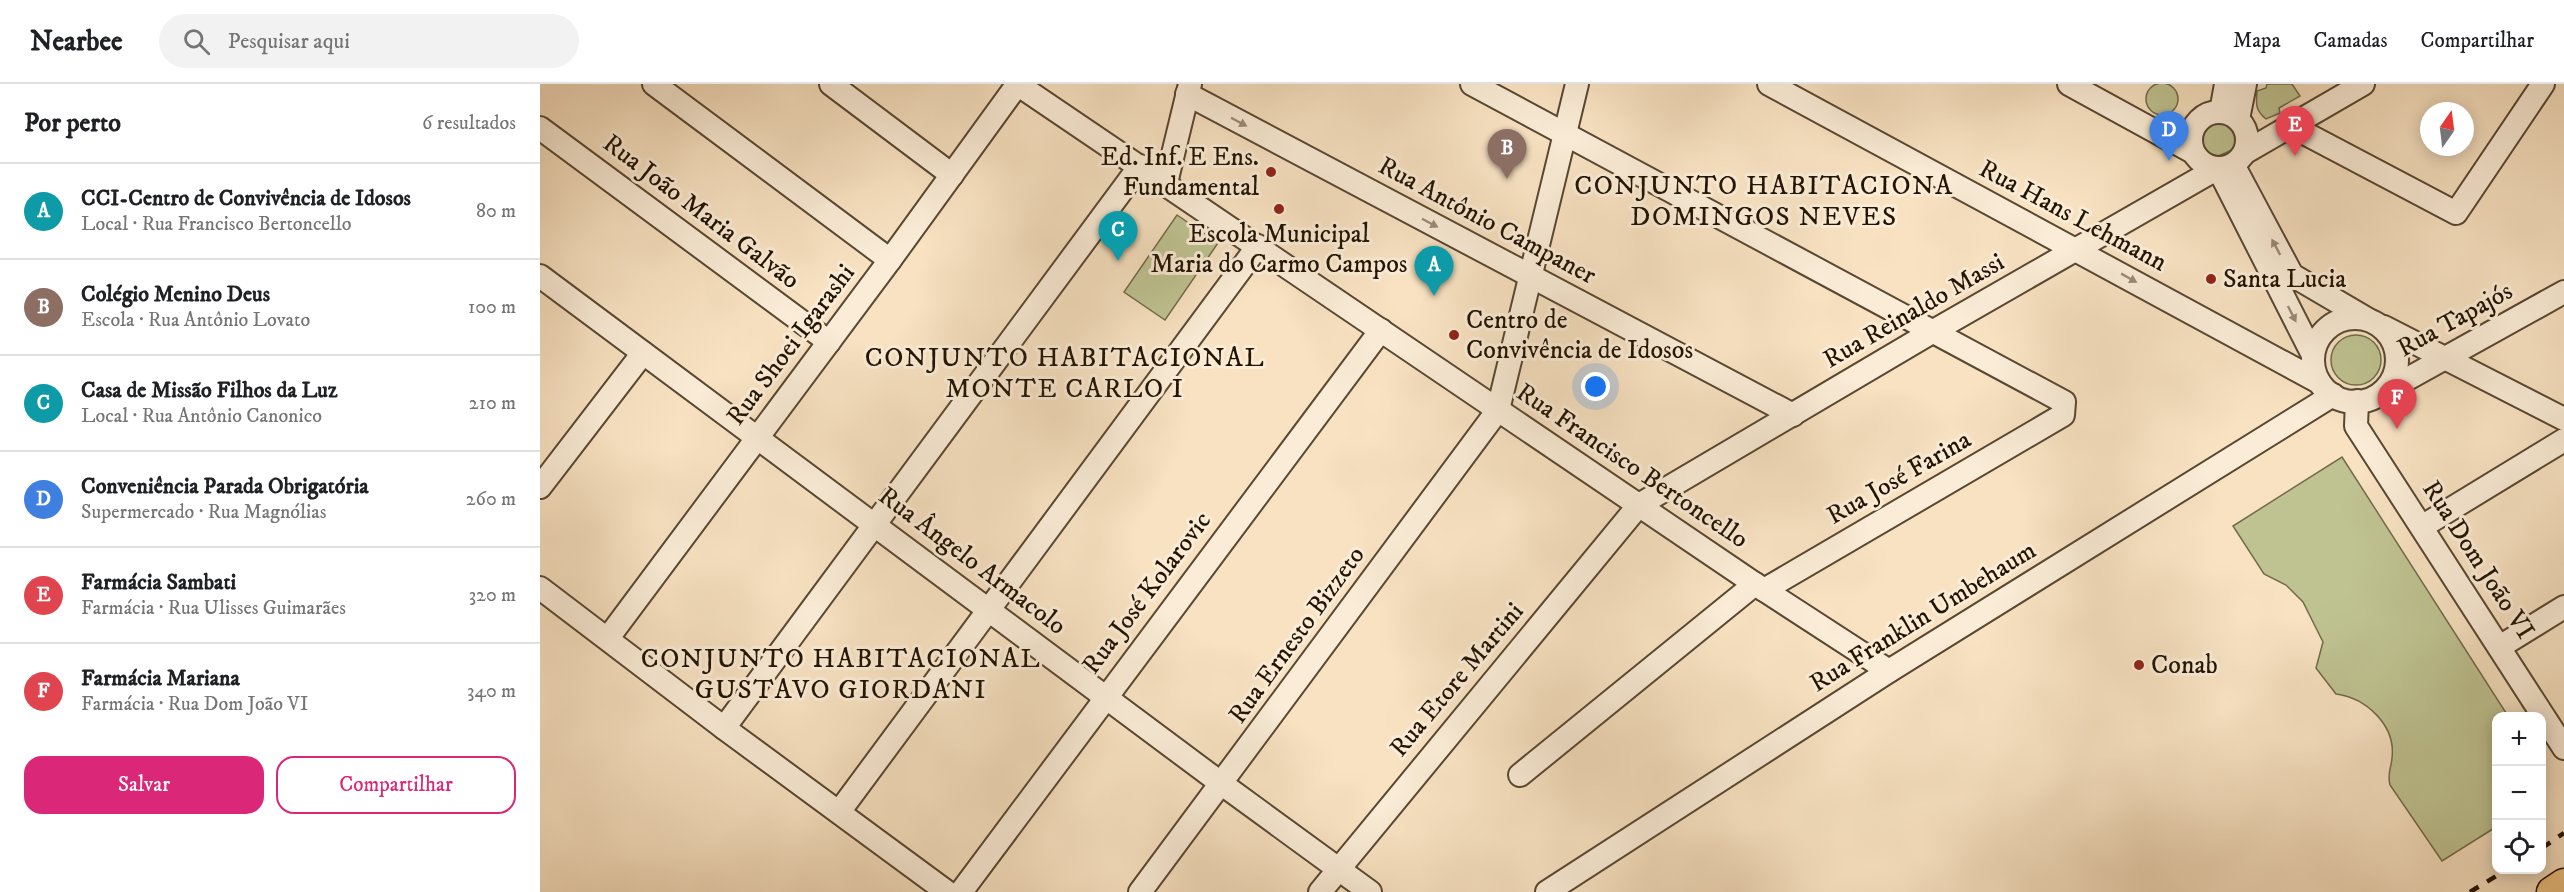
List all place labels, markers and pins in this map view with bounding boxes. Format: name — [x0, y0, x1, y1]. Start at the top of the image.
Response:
pin: E — [2276, 106, 2314, 156]
pin: D — [2150, 112, 2188, 161]
pin: B — [1488, 130, 1526, 179]
place label: Ed. Inf. E Ens. Fundamental — [1101, 141, 1259, 204]
marker: Ed. Inf. E Ens. Fundamental — [1264, 165, 1278, 179]
marker: Escola Municipal Maria do Carmo Campos — [1272, 202, 1286, 216]
pin: C — [1098, 212, 1138, 261]
place label: Escola Municipal Maria do Carmo Campos — [1151, 218, 1407, 281]
pin: A — [1414, 246, 1454, 296]
place label: Santa Lucia — [2223, 263, 2346, 296]
marker: Santa Lucia — [2204, 272, 2218, 286]
place label: Centro de Convivência de Idosos — [1466, 304, 1693, 367]
marker: Centro de Convivência de Idosos — [1447, 328, 1461, 342]
pin: F — [2378, 380, 2416, 429]
place label: Conab — [2151, 649, 2218, 682]
marker: Conab — [2132, 658, 2146, 672]

